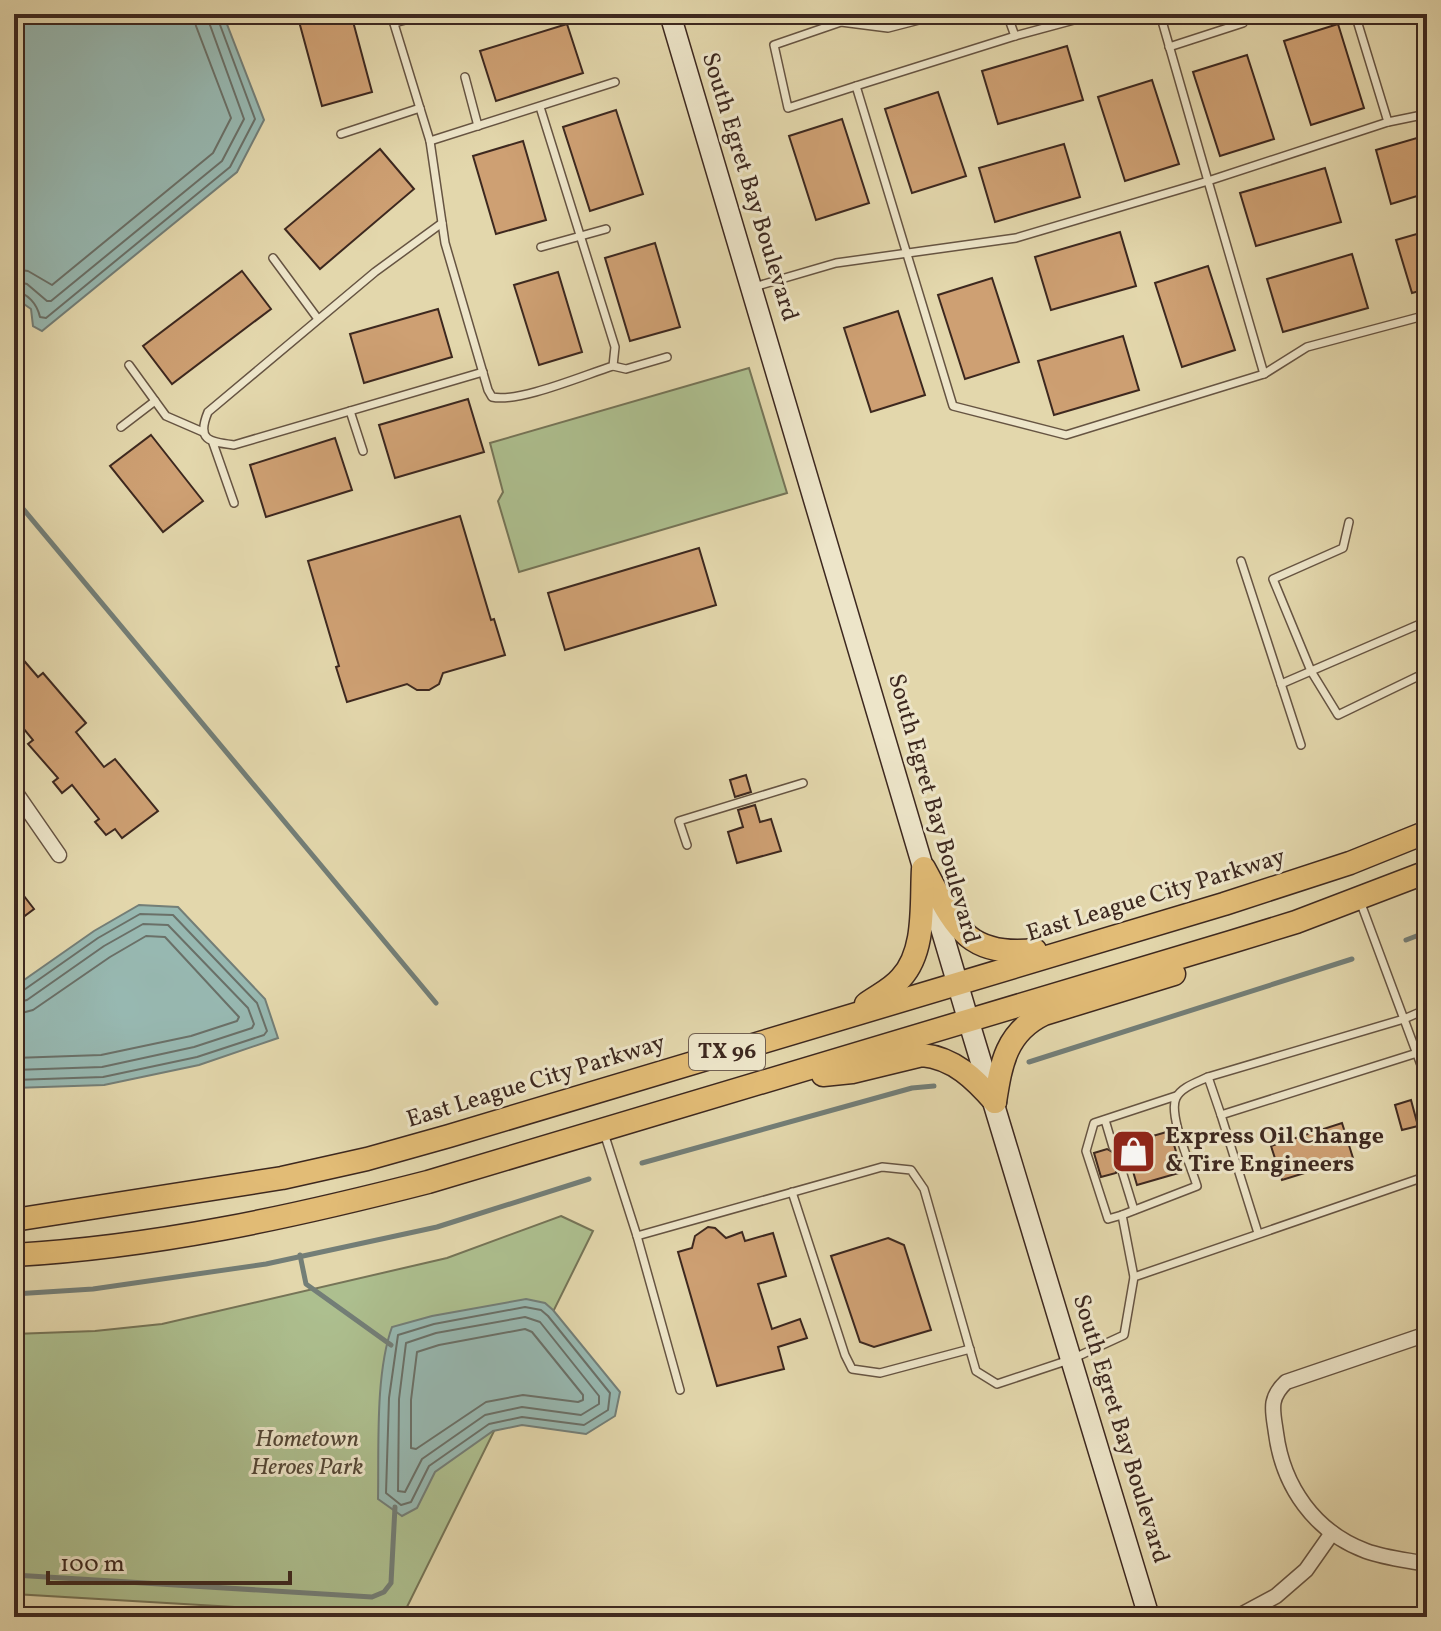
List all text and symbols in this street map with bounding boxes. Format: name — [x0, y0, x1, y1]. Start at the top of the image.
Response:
street label: South Egret Bay Boulevard — [692, 48, 806, 326]
street label: South Egret Bay Boulevard — [878, 670, 988, 948]
street label: East League City Parkway — [1022, 840, 1290, 952]
street label: East League City Parkway — [402, 1026, 670, 1138]
road number: TX 96 — [689, 1034, 765, 1070]
place label: Express Oil Change & Tire Engineers — [1165, 1120, 1384, 1182]
shop icon: Express Oil Change & Tire Engineers — [1110, 1127, 1158, 1175]
street label: South Egret Bay Boulevard — [1063, 1290, 1177, 1568]
park label: Hometown Heroes Park — [251, 1423, 363, 1485]
scale bar — [48, 1535, 290, 1585]
text: 100 m — [60, 1548, 125, 1582]

